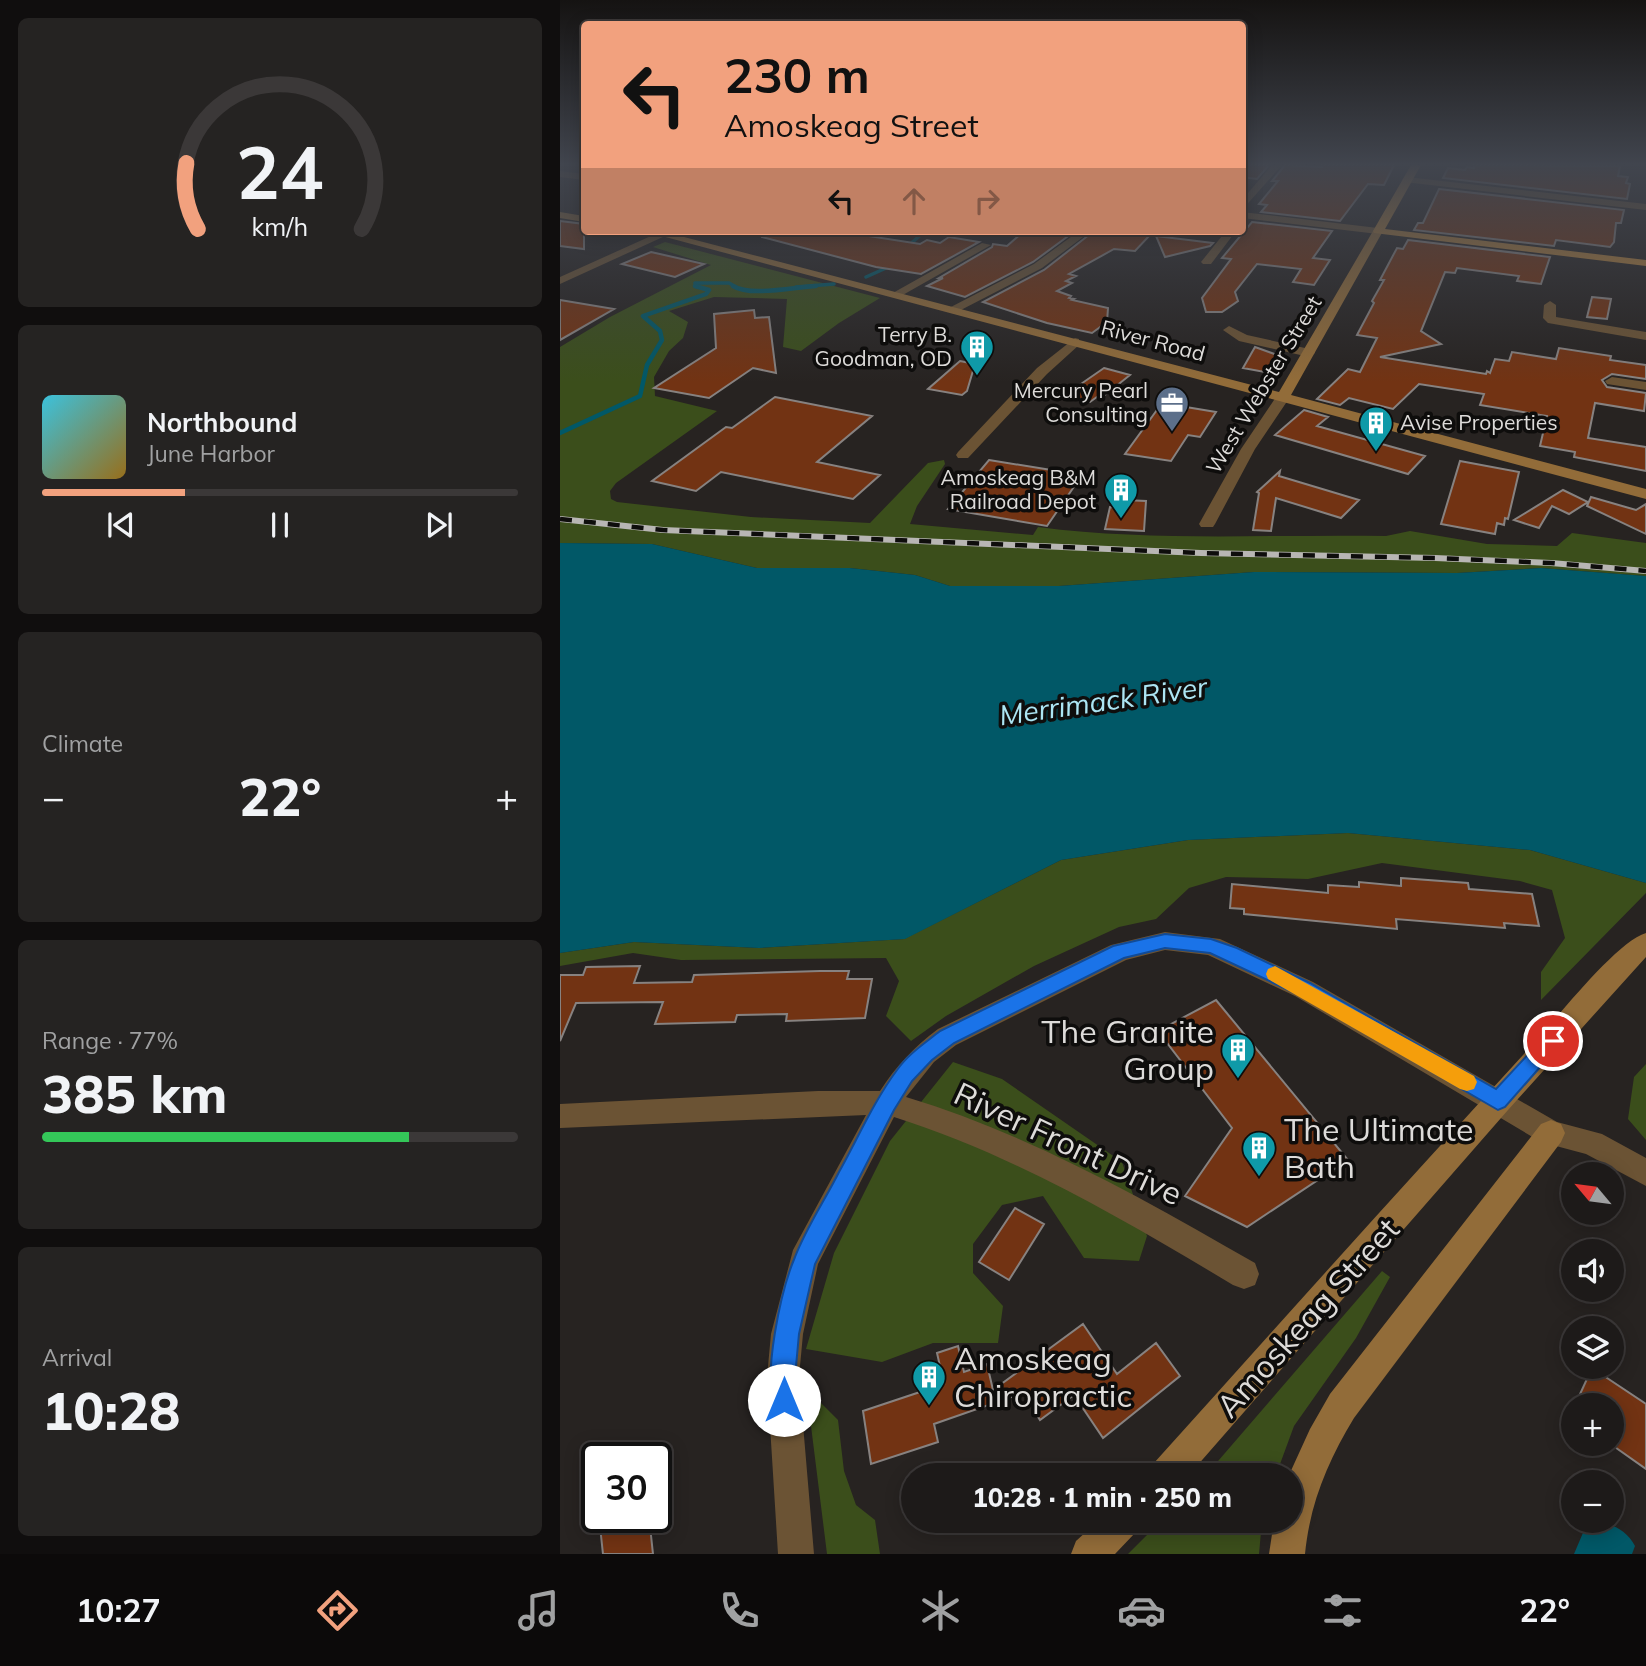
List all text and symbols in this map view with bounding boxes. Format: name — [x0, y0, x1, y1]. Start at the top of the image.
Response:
text: 230 m — [724, 44, 870, 105]
icon: left — [609, 49, 700, 140]
text: Amoskeag Street — [724, 105, 979, 145]
text: 24 — [236, 126, 324, 217]
icon: left — [822, 182, 860, 220]
icon: ahead — [895, 182, 933, 220]
icon: right — [968, 182, 1006, 220]
text: km/h — [252, 210, 308, 241]
street label: West Webster Street — [1200, 291, 1327, 478]
street label: River Road — [1098, 314, 1208, 366]
place label: Terry B. Goodman, OD — [815, 321, 952, 371]
building icon: Terry B. Goodman, OD — [958, 328, 996, 377]
place label: Mercury Pearl Consulting — [1014, 377, 1148, 427]
office icon: Mercury Pearl Consulting — [1153, 384, 1191, 433]
building icon: Avise Properties — [1357, 404, 1395, 453]
text: Northbound — [147, 406, 297, 439]
place label: Avise Properties — [1400, 409, 1558, 435]
text: June Harbor — [147, 439, 275, 468]
place label: Amoskeag B&M Railroad Depot — [941, 464, 1096, 514]
building icon: Amoskeag B&M Railroad Depot — [1102, 471, 1140, 520]
icon: previous — [102, 506, 140, 544]
icon: pause — [261, 506, 299, 544]
icon: next — [420, 506, 458, 544]
water label: Merrimack River — [997, 668, 1211, 732]
text: Climate — [42, 729, 123, 758]
text: 22° — [239, 764, 321, 829]
text: − — [42, 773, 65, 821]
text: + — [495, 773, 518, 821]
place label: The Granite Group — [1041, 1011, 1214, 1088]
pin — [1523, 1011, 1583, 1071]
icon: arrive — [1534, 1022, 1572, 1060]
text: Range · 77% — [42, 1026, 178, 1055]
building icon: The Granite Group — [1219, 1031, 1257, 1080]
text: 385 km — [42, 1061, 227, 1126]
street label: River Front Drive — [948, 1073, 1189, 1213]
place label: The Ultimate Bath — [1284, 1109, 1473, 1186]
building icon: The Ultimate Bath — [1240, 1129, 1278, 1178]
north arrow — [1561, 1162, 1624, 1225]
map controls — [1561, 1162, 1624, 1533]
street label: Amoskeag Street — [1207, 1209, 1407, 1425]
button: sound — [1561, 1239, 1624, 1302]
button: layers — [1561, 1316, 1624, 1379]
place label: Amoskeag Chiropractic — [954, 1338, 1132, 1415]
text: Arrival — [42, 1343, 112, 1372]
building icon: Amoskeag Chiropractic — [910, 1358, 948, 1407]
position arrow — [747, 1363, 821, 1437]
text: 10:28 — [42, 1378, 180, 1443]
button: + — [1561, 1393, 1624, 1456]
speed limit sign: 30 — [581, 1442, 672, 1533]
button: − — [1561, 1470, 1624, 1533]
text: 10:28 · 1 min · 250 m — [972, 1481, 1232, 1514]
icon: directions — [313, 1586, 362, 1635]
icon: music — [514, 1586, 563, 1635]
icon: phone — [715, 1586, 764, 1635]
icon: climate — [916, 1586, 965, 1635]
icon: car — [1117, 1586, 1166, 1635]
icon: filters — [1318, 1586, 1367, 1635]
text: 10:27 — [76, 1590, 161, 1630]
text: 22° — [1519, 1590, 1570, 1630]

